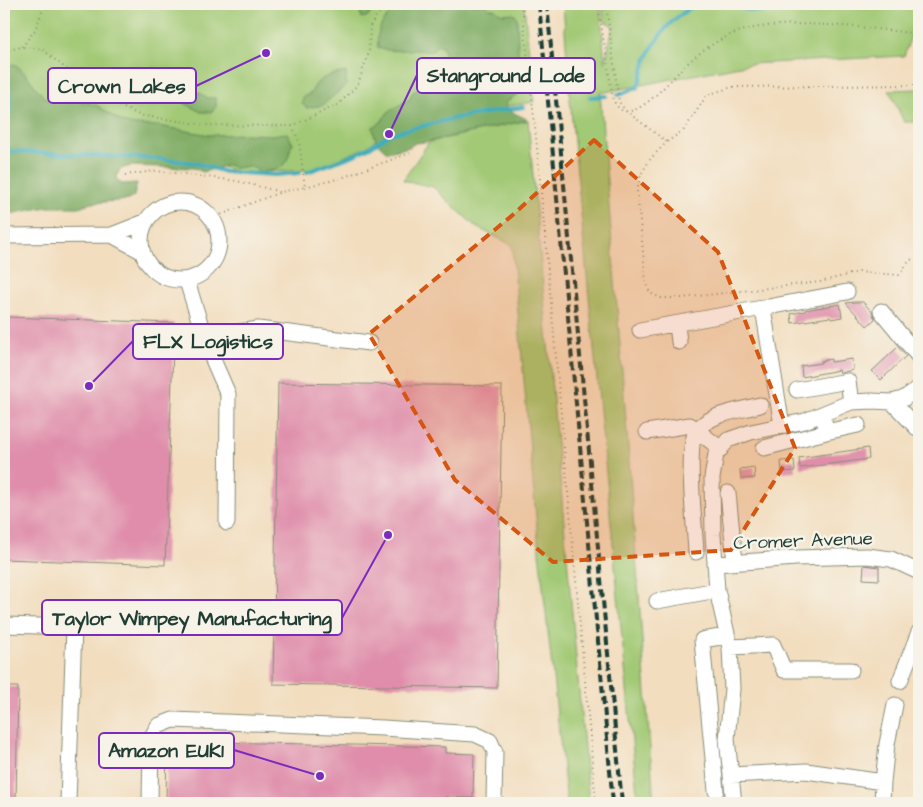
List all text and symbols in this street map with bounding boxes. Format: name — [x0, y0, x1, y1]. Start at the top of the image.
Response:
callout: Stanground Lode — [417, 58, 595, 93]
text: Stanground Lode — [426, 62, 585, 91]
callout: Crown Lakes — [48, 68, 196, 103]
text: Crown Lakes — [58, 73, 186, 101]
callout: FLX Logistics — [133, 324, 283, 359]
text: FLX Logistics — [143, 328, 273, 357]
street label: Cromer Avenue — [733, 525, 873, 557]
callout: Taylor Wimpey Manufacturing — [42, 600, 342, 635]
text: Taylor Wimpey Manufacturing — [51, 605, 332, 634]
callout: Amazon EUK1 — [99, 733, 234, 768]
text: Amazon EUK1 — [108, 737, 224, 765]

